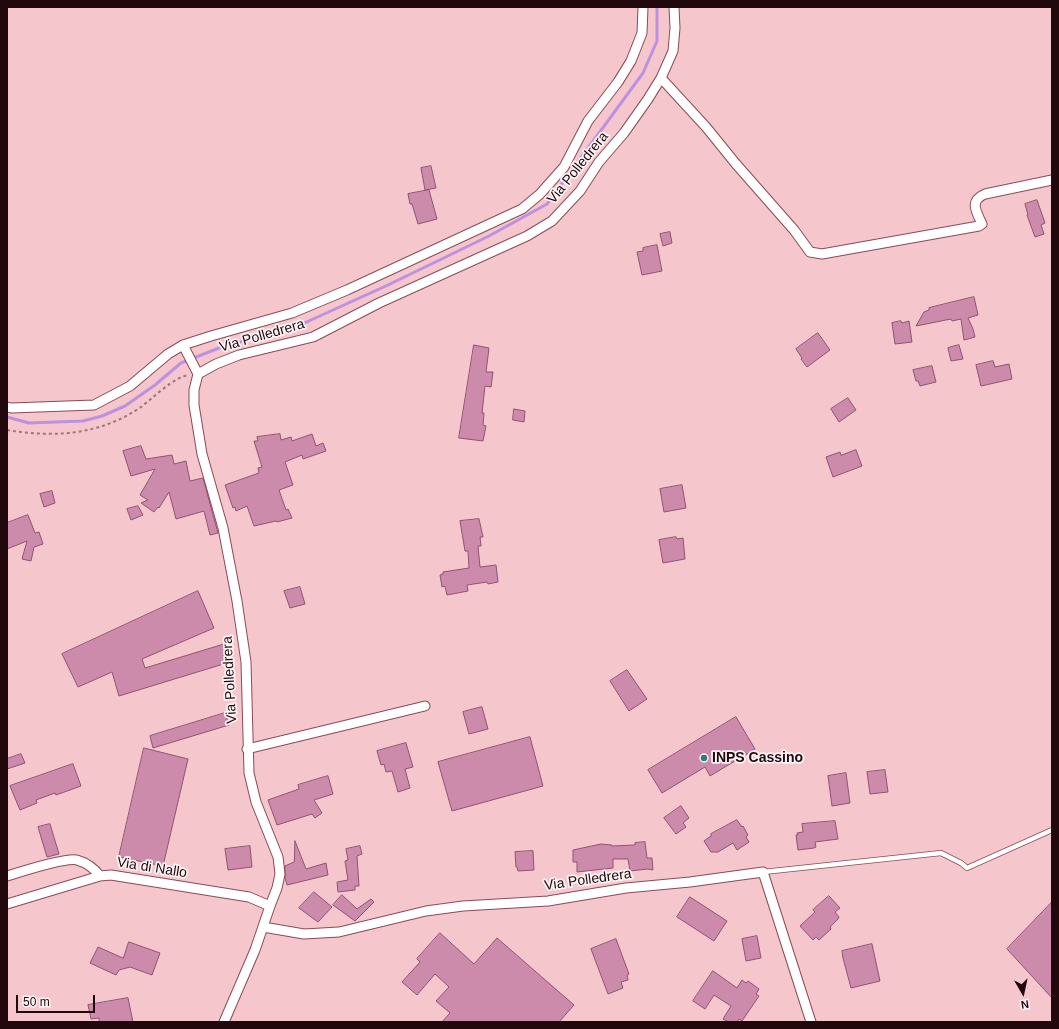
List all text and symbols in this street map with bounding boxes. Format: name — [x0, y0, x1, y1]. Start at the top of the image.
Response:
street label: Via Polledrera — [544, 129, 612, 207]
street label: Via Polledrera — [218, 316, 306, 356]
street label: Via Polledrera — [219, 636, 241, 724]
place label: INPS Cassino — [712, 750, 803, 766]
marker: INPS Cassino — [699, 753, 709, 763]
street label: Via di Nallo — [116, 854, 188, 882]
street label: Via Polledrera — [543, 866, 633, 894]
north arrow — [1003, 973, 1043, 1013]
scale bar — [18, 987, 97, 1013]
text: 50 m — [23, 995, 50, 1009]
text: N — [1020, 998, 1030, 1011]

